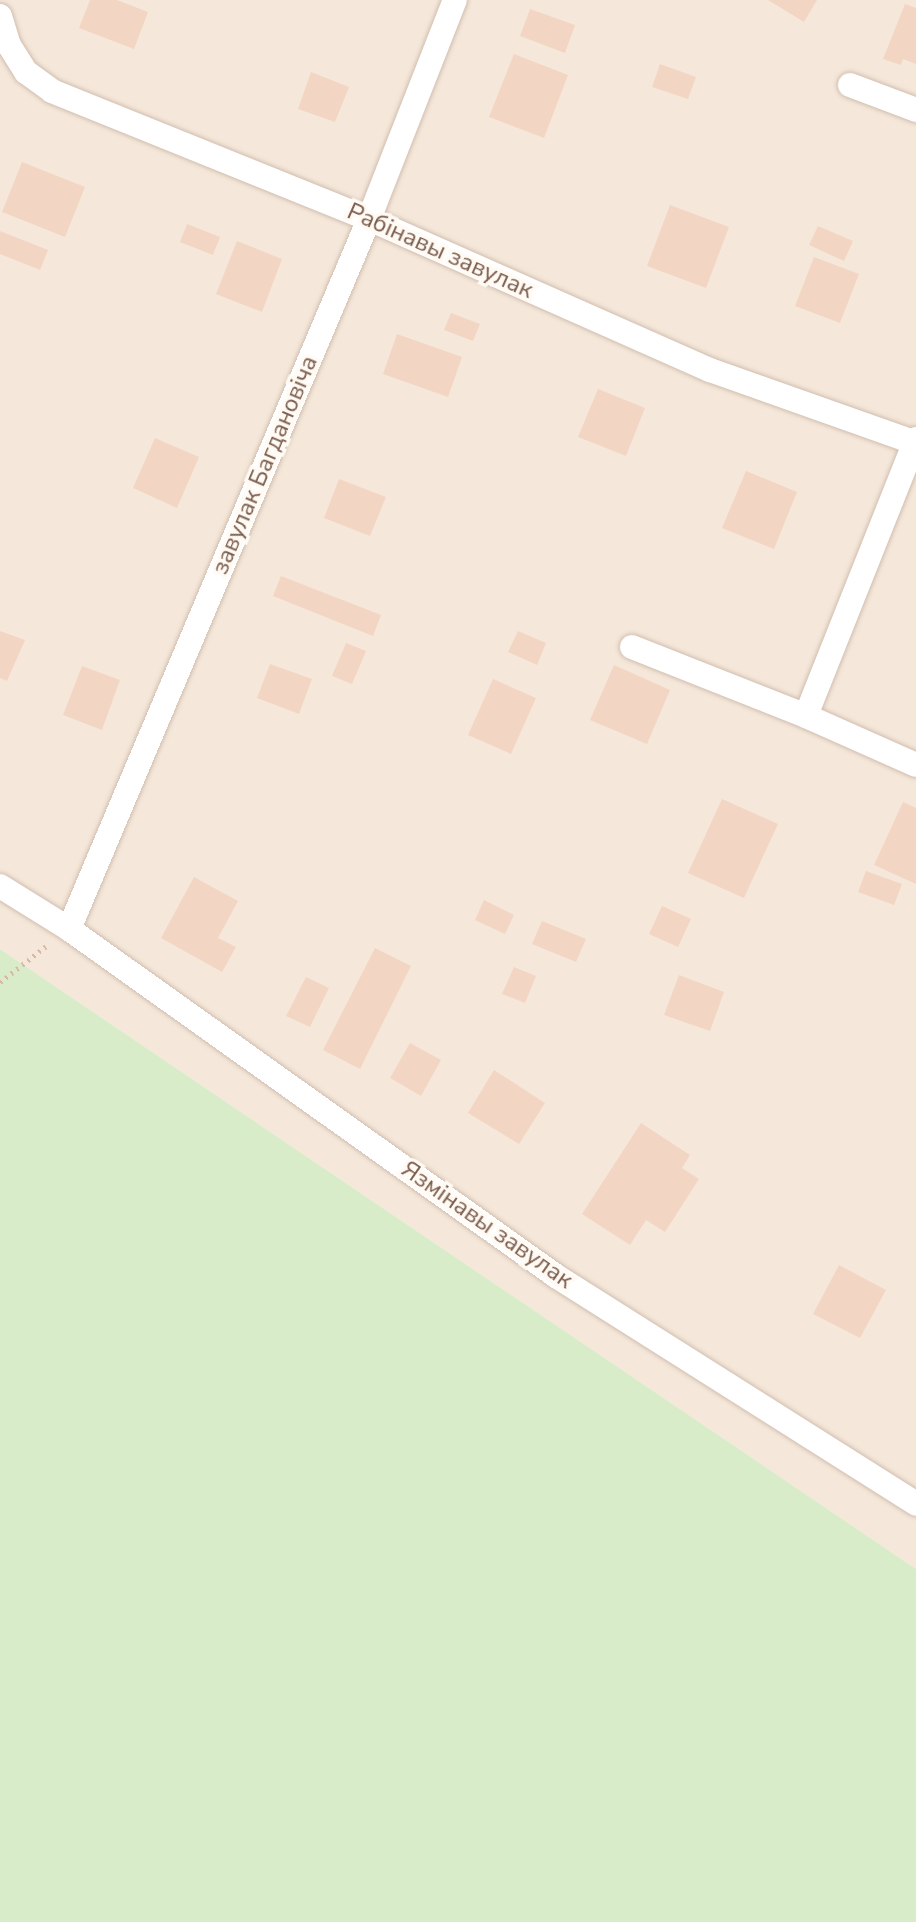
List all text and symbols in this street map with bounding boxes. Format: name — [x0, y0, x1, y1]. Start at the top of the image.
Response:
street label: Рабінавы завулак — [343, 197, 537, 305]
street label: завулак Багдановіча — [206, 351, 324, 579]
street label: Язмінавы завулак — [396, 1155, 578, 1295]

